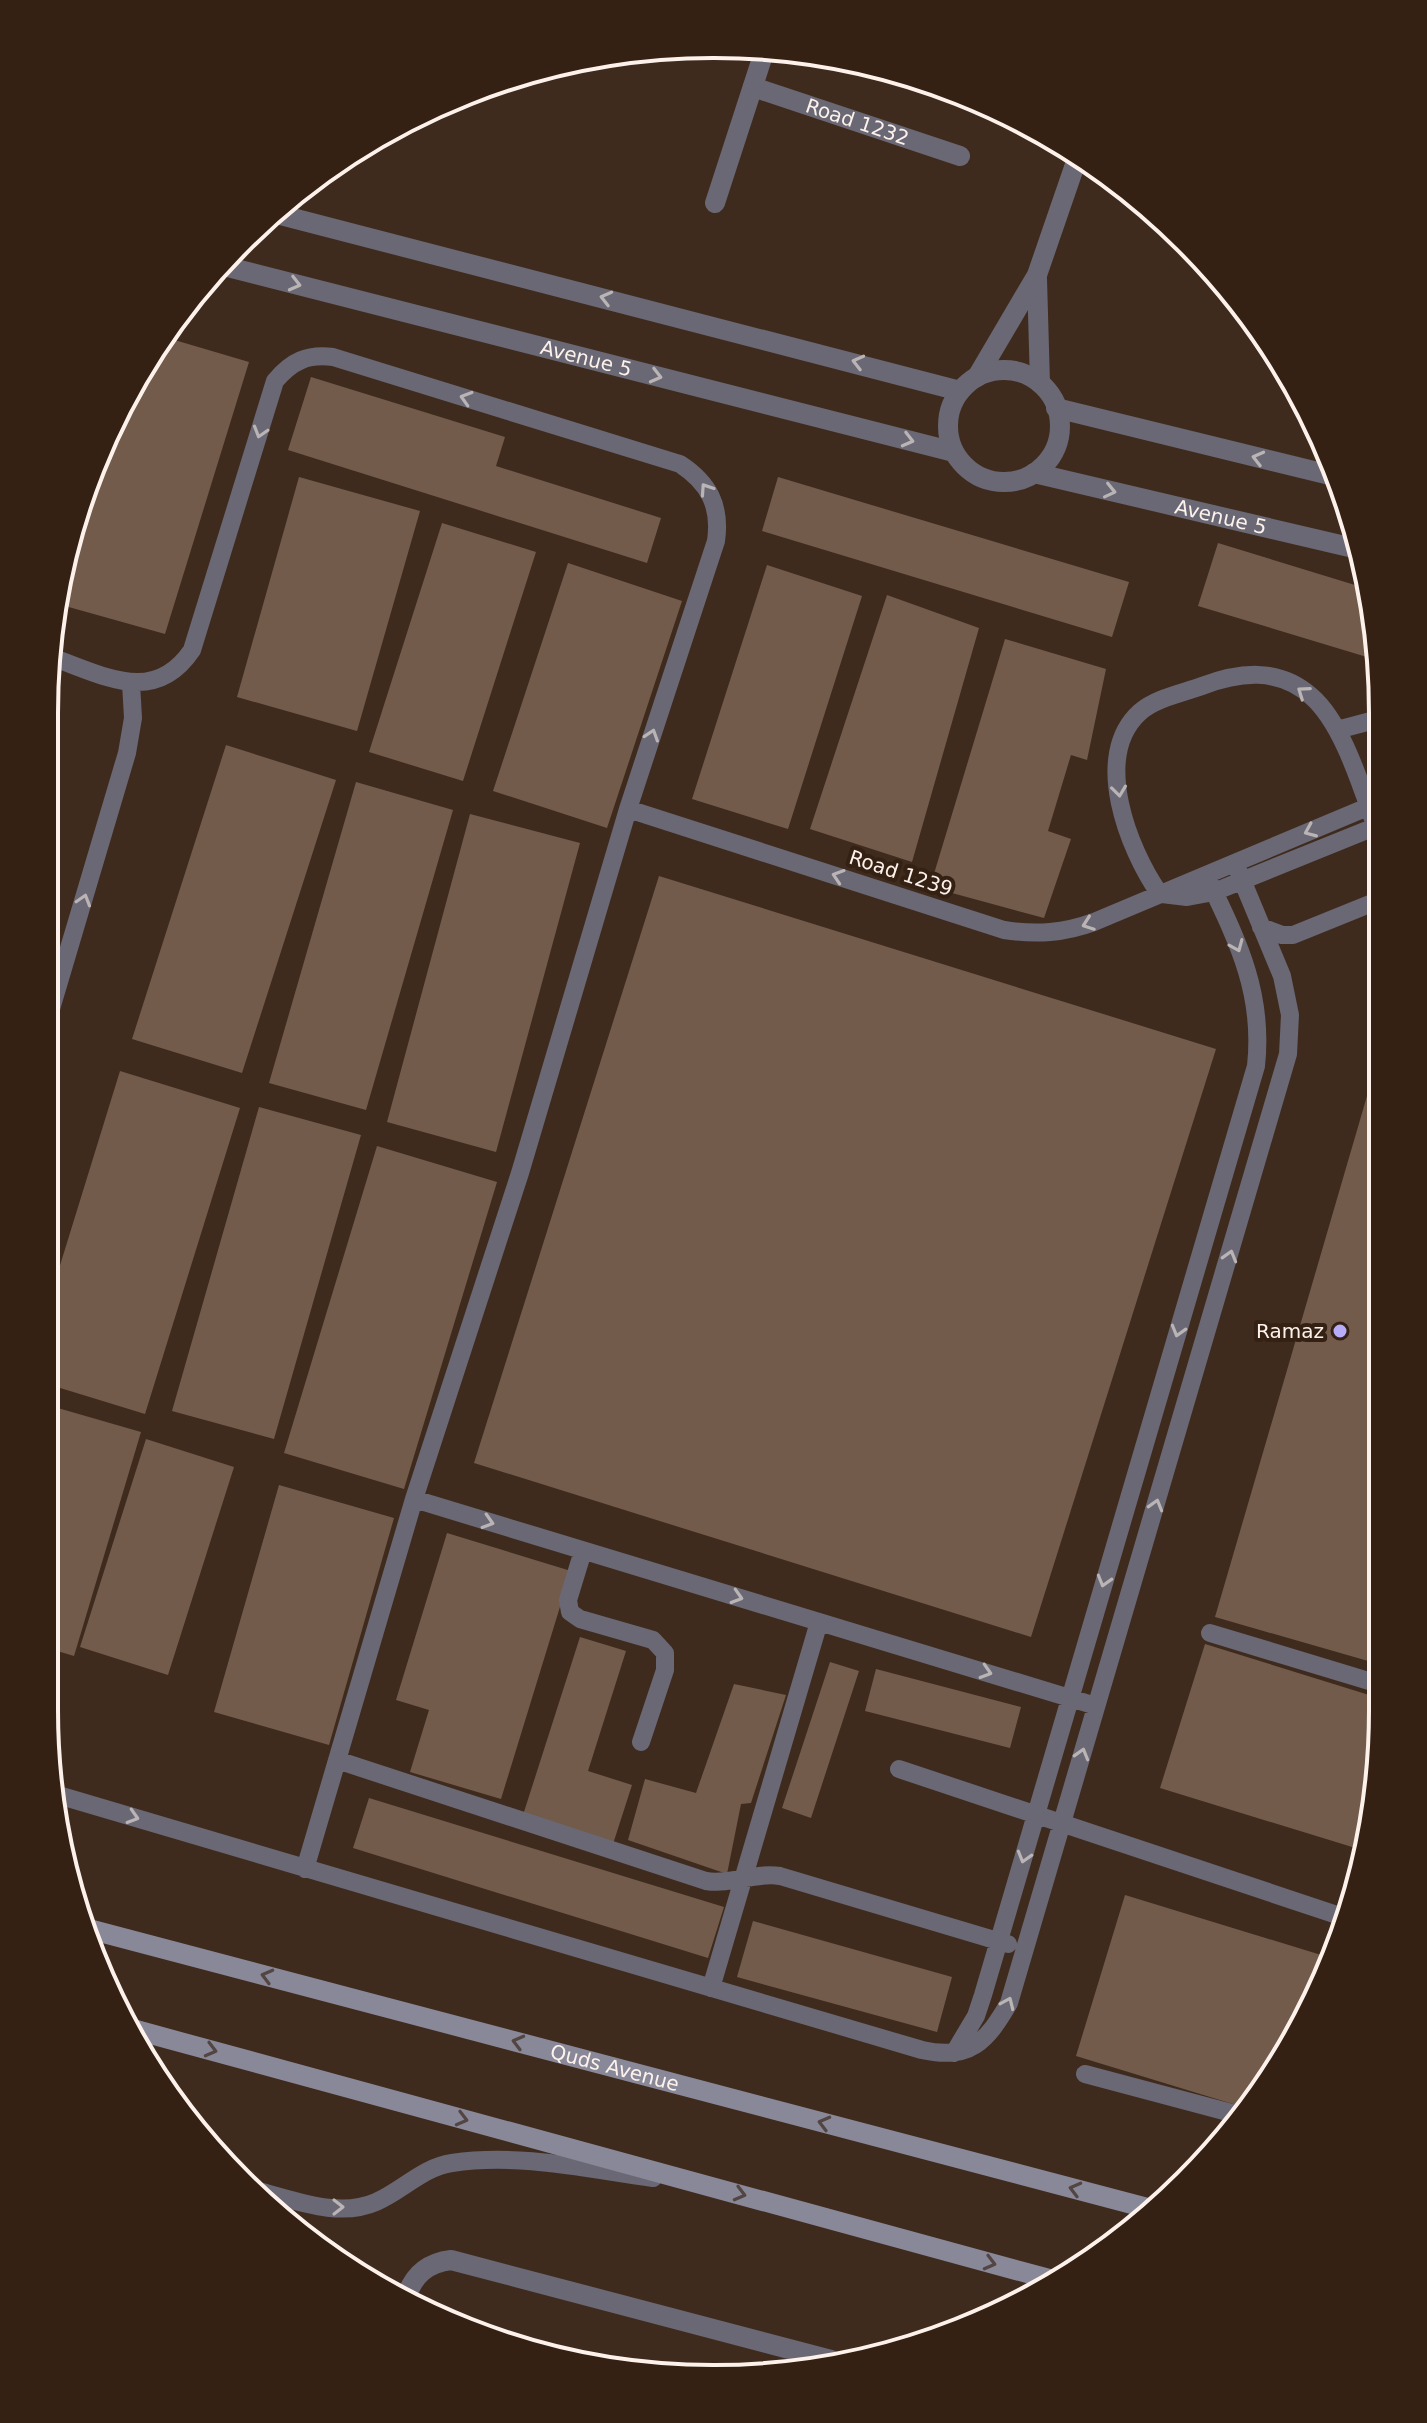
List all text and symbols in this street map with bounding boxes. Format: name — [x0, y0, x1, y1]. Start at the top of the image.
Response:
street label: Road 1232 — [803, 93, 912, 150]
one-way arrow — [288, 275, 302, 292]
one-way arrow — [600, 290, 614, 307]
street label: Avenue 5 — [538, 335, 635, 381]
one-way arrow — [852, 355, 866, 372]
one-way arrow — [648, 367, 662, 384]
one-way arrow — [460, 391, 474, 407]
one-way arrow — [253, 425, 269, 439]
one-way arrow — [900, 430, 914, 447]
one-way arrow — [1252, 450, 1265, 467]
one-way arrow — [1102, 482, 1116, 499]
one-way arrow — [700, 483, 715, 497]
street label: Avenue 5 — [1173, 495, 1269, 539]
one-way arrow — [1298, 687, 1312, 702]
one-way arrow — [643, 729, 659, 743]
one-way arrow — [1110, 785, 1127, 798]
one-way arrow — [1303, 821, 1318, 837]
street label: Road 1239 — [846, 845, 956, 901]
one-way arrow — [831, 869, 845, 885]
one-way arrow — [75, 894, 91, 908]
one-way arrow — [1082, 914, 1096, 930]
one-way arrow — [1228, 938, 1244, 952]
one-way arrow — [1221, 1249, 1237, 1263]
place label: Ramaz — [1256, 1319, 1324, 1343]
marker: Ramaz — [1331, 1322, 1349, 1340]
one-way arrow — [1171, 1324, 1187, 1338]
one-way arrow — [1147, 1499, 1163, 1512]
one-way arrow — [481, 1513, 495, 1529]
one-way arrow — [1097, 1573, 1114, 1587]
one-way arrow — [730, 1588, 744, 1604]
one-way arrow — [979, 1663, 992, 1679]
one-way arrow — [1073, 1748, 1089, 1762]
one-way arrow — [125, 1808, 139, 1824]
one-way arrow — [1017, 1850, 1033, 1864]
one-way arrow — [260, 1969, 274, 1985]
one-way arrow — [998, 1997, 1014, 2011]
one-way arrow — [512, 2035, 526, 2052]
street label: Quds Avenue — [548, 2039, 682, 2096]
one-way arrow — [203, 2041, 217, 2057]
one-way arrow — [454, 2109, 468, 2126]
one-way arrow — [817, 2115, 831, 2132]
one-way arrow — [1069, 2182, 1083, 2199]
one-way arrow — [732, 2185, 746, 2202]
one-way arrow — [332, 2198, 345, 2215]
one-way arrow — [983, 2254, 997, 2270]

